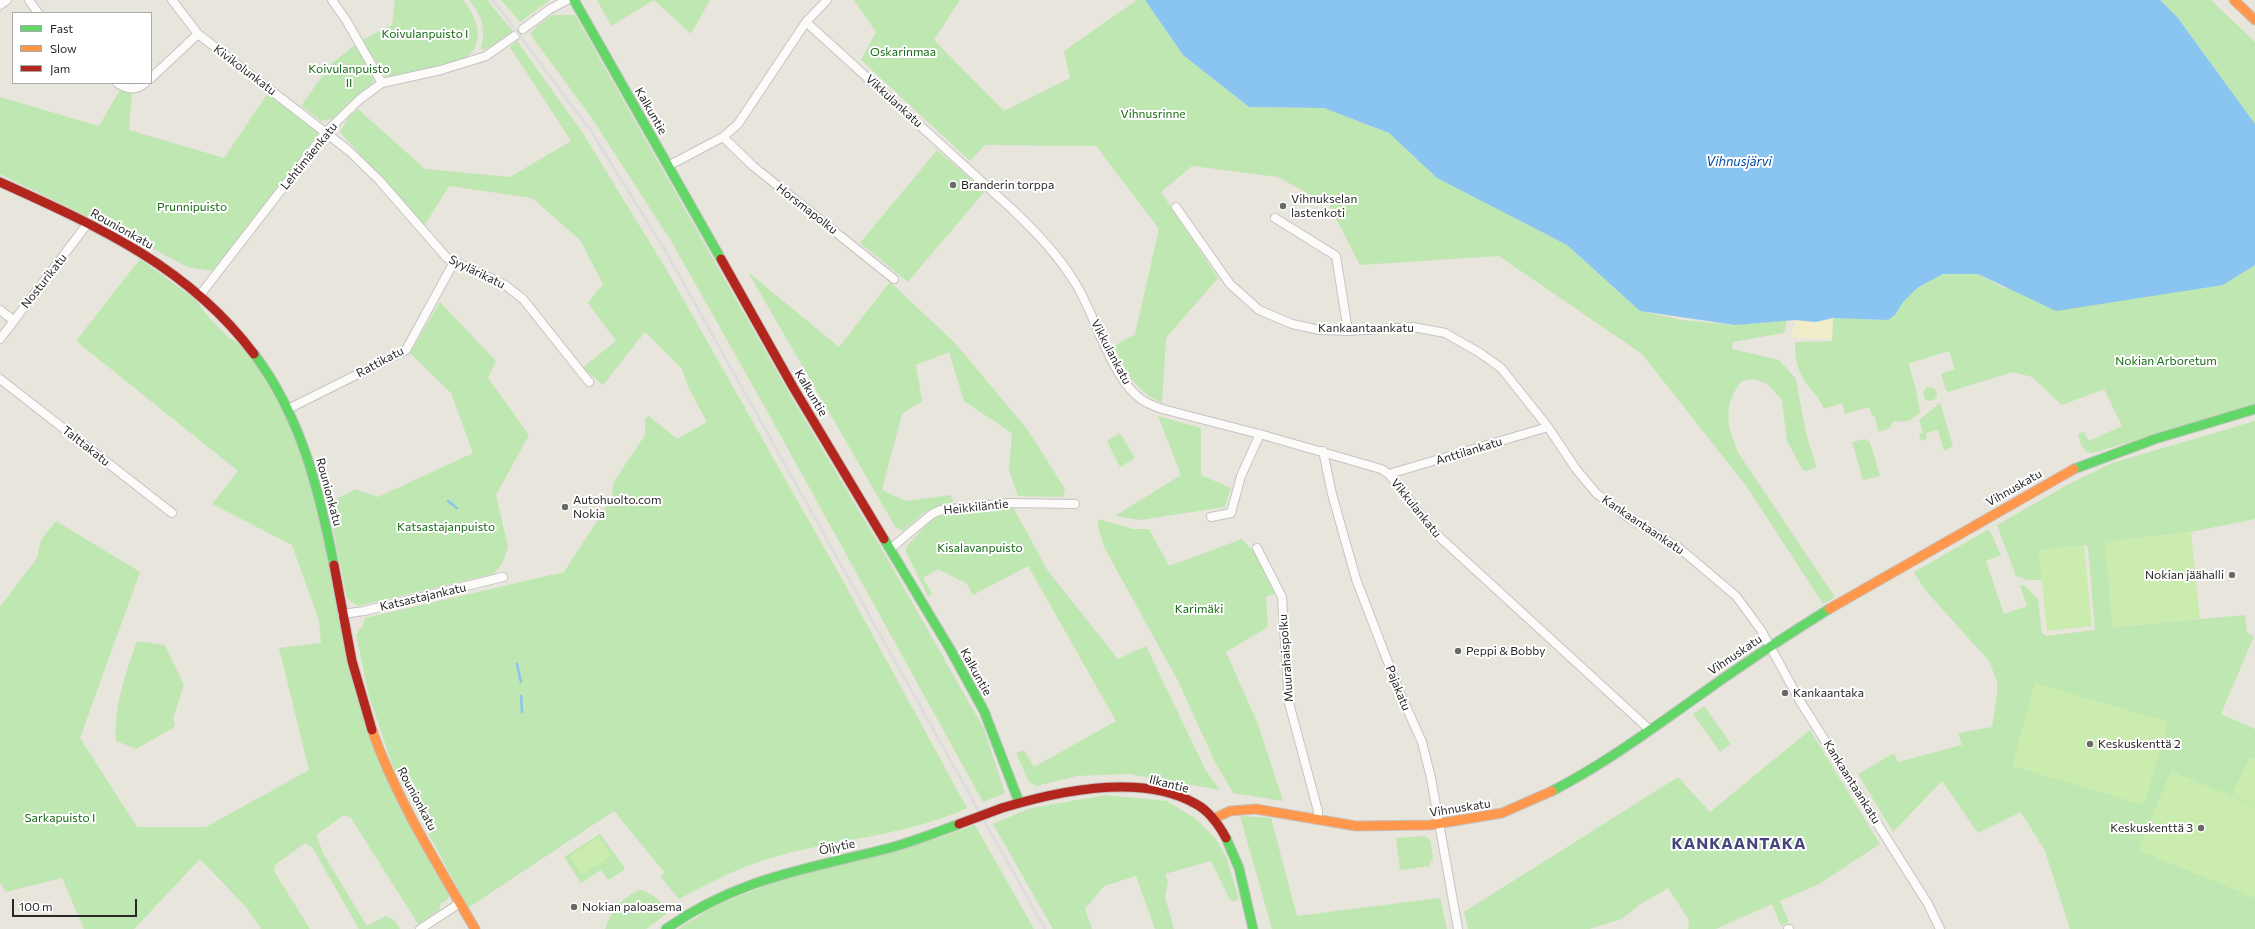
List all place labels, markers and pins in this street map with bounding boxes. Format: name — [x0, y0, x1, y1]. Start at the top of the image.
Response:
place label: Branderin torppa — [961, 178, 1054, 192]
marker: Branderin torppa — [948, 180, 958, 190]
place label: Vihnukselan lastenkoti — [1291, 192, 1357, 220]
marker: Vihnukselan lastenkoti — [1278, 201, 1288, 211]
place label: Autohuolto.com Nokia — [573, 493, 661, 521]
marker: Autohuolto.com Nokia — [560, 502, 570, 512]
place label: Nokian jäähalli — [2145, 568, 2224, 582]
marker: Nokian jäähalli — [2227, 570, 2237, 580]
place label: Peppi & Bobby — [1466, 644, 1546, 658]
marker: Peppi & Bobby — [1453, 646, 1463, 656]
place label: Kankaantaka — [1793, 686, 1864, 700]
marker: Kankaantaka — [1780, 688, 1790, 698]
place label: Keskuskenttä 2 — [2098, 737, 2181, 751]
marker: Keskuskenttä 2 — [2085, 739, 2095, 749]
place label: Keskuskenttä 3 — [2110, 821, 2193, 835]
marker: Keskuskenttä 3 — [2196, 823, 2206, 833]
place label: Nokian paloasema — [582, 900, 682, 914]
marker: Nokian paloasema — [569, 902, 579, 912]

